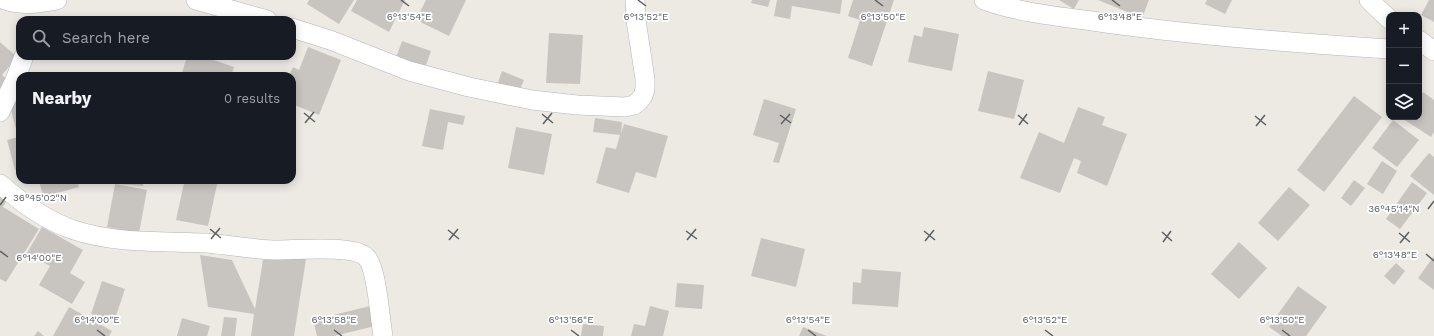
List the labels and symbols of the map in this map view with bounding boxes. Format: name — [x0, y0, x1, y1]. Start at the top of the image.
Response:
text: 6°13'54"E — [387, 11, 431, 22]
text: 6°13'52"E — [624, 11, 668, 22]
text: 6°13'50"E — [860, 11, 906, 22]
text: 6°13'48"E — [1098, 11, 1142, 22]
text: 36°45'02"N — [13, 192, 67, 203]
text: 36°45'14"N — [1368, 203, 1420, 214]
text: 6°13'48"E — [1373, 249, 1417, 260]
text: 6°14'00"E — [16, 252, 62, 263]
text: 6°14'00"E — [74, 314, 120, 325]
text: 6°13'58"E — [311, 314, 357, 325]
text: 6°13'56"E — [548, 314, 594, 325]
text: 6°13'54"E — [786, 314, 830, 325]
text: 6°13'52"E — [1023, 314, 1067, 325]
text: 6°13'50"E — [1259, 314, 1305, 325]

